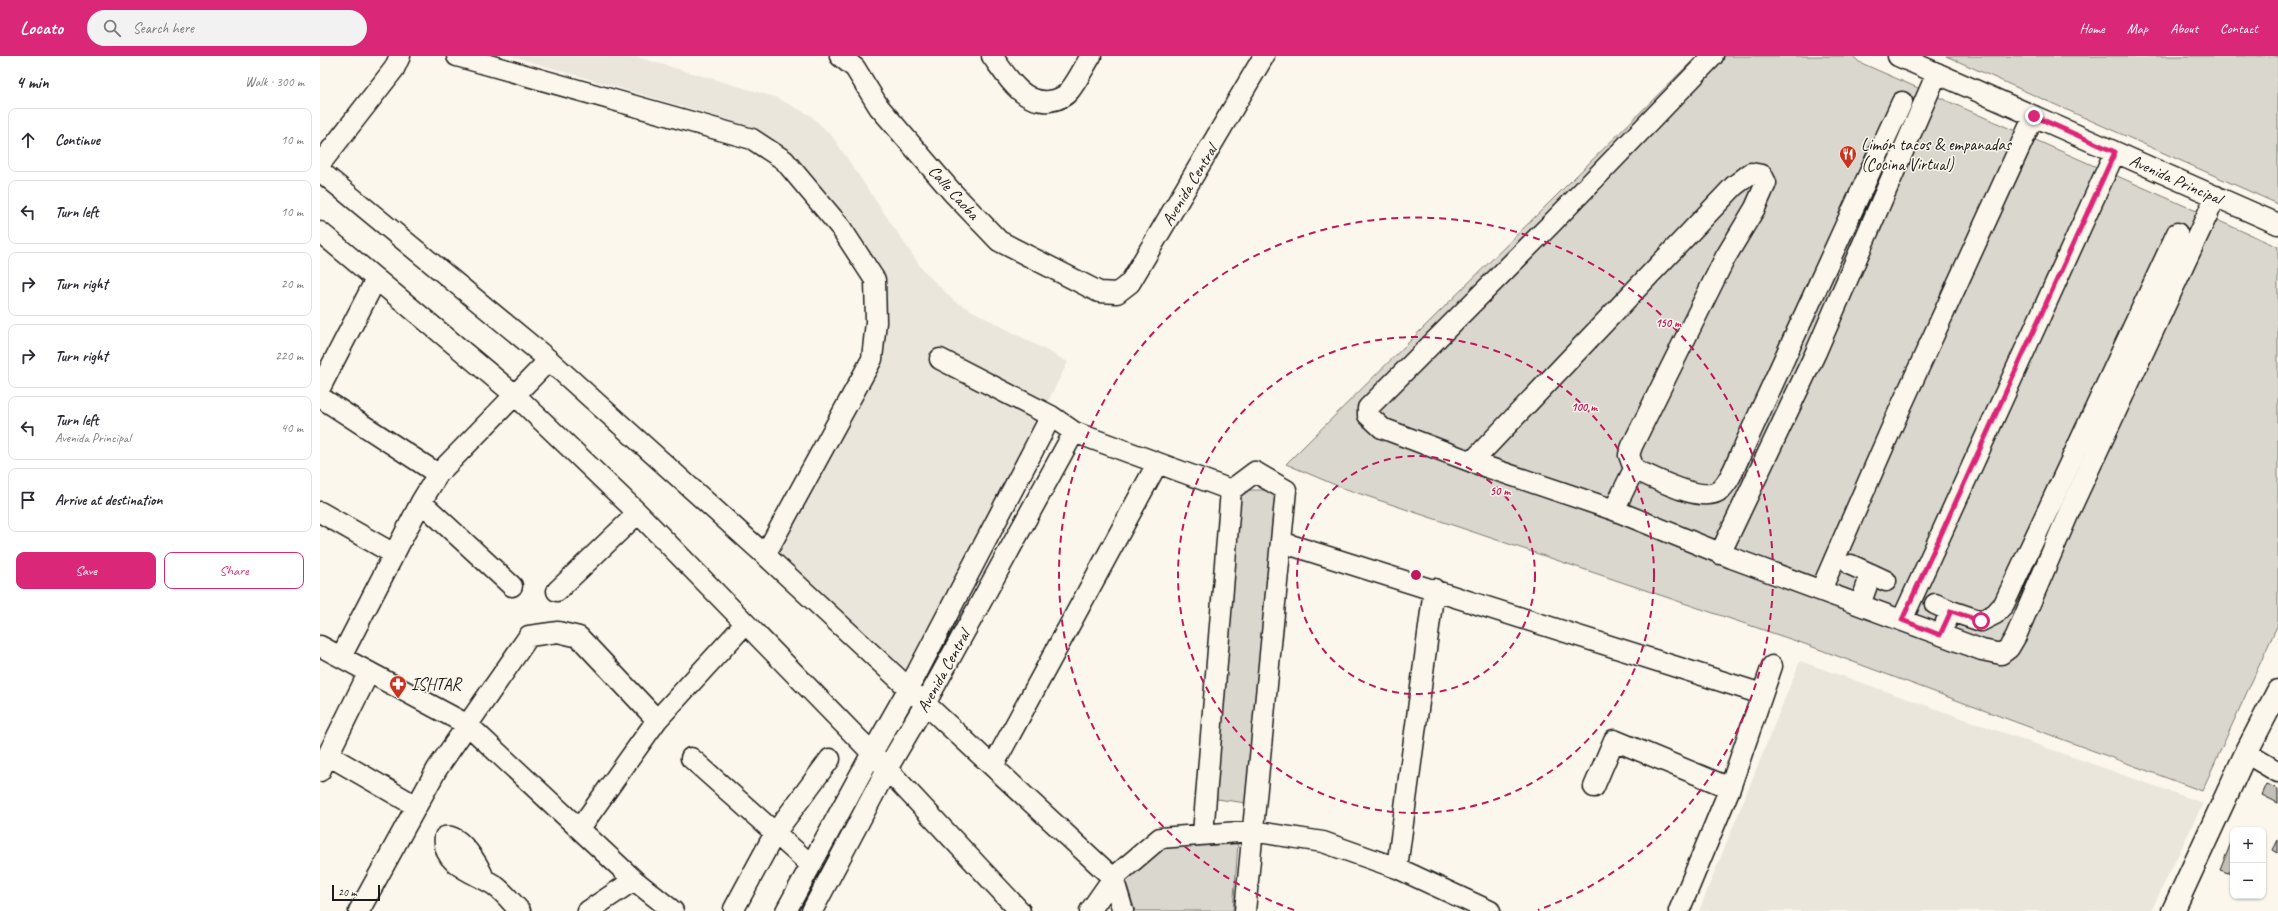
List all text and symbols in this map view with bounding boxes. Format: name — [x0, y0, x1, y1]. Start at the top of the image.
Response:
search box — [87, 10, 367, 46]
text: Locato — [20, 16, 63, 40]
icon: search — [101, 17, 123, 39]
text: Search here — [133, 19, 194, 38]
text: Home — [2079, 20, 2105, 37]
text: Map — [2127, 20, 2148, 37]
text: About — [2170, 20, 2198, 37]
text: Contact — [2220, 20, 2258, 37]
text: 4 min — [16, 72, 49, 93]
text: Walk · 300 m — [245, 74, 304, 90]
route end — [2025, 107, 2043, 125]
icon: ahead — [17, 129, 39, 151]
text: Continue — [55, 131, 100, 150]
text: 10 m — [281, 132, 303, 148]
place label: Limón tacos & empanadas (Cocina Virtual) — [1861, 134, 2012, 175]
street label: Avenida Central — [1157, 138, 1223, 230]
restaurant icon: Limón tacos & empanadas (Cocina Virtual) — [1838, 144, 1858, 169]
street label: Avenida Principal — [2126, 150, 2228, 210]
street label: Calle Caoba — [924, 161, 984, 225]
icon: left — [17, 201, 39, 223]
text: Turn left — [55, 203, 98, 222]
text: 10 m — [281, 204, 303, 220]
icon: right — [17, 273, 39, 295]
text: Turn right — [55, 275, 108, 294]
text: 20 m — [281, 276, 303, 292]
text: 150 m — [1655, 315, 1682, 331]
icon: right — [17, 345, 39, 367]
text: Turn right — [55, 347, 108, 366]
text: 220 m — [275, 348, 303, 364]
text: 100 m — [1571, 399, 1598, 415]
text: Turn left — [55, 411, 98, 430]
icon: left — [17, 417, 39, 439]
text: 40 m — [281, 420, 303, 436]
text: Avenida Principal — [55, 430, 131, 446]
text: 50 m — [1490, 483, 1511, 499]
icon: arrive — [17, 489, 39, 511]
text: Arrive at destination — [55, 491, 162, 510]
button: Save — [16, 552, 156, 589]
button: Share — [164, 552, 304, 589]
centre of rings — [1409, 568, 1423, 582]
route start — [1972, 612, 1990, 630]
street label: Avenida Central — [912, 624, 976, 716]
pharmacy icon: ISHTAR — [388, 674, 408, 699]
place label: ISHTAR — [411, 674, 462, 695]
map controls — [2230, 827, 2266, 899]
button: + — [2230, 827, 2266, 863]
button: − — [2230, 863, 2266, 899]
scale bar — [332, 883, 380, 902]
text: 20 m — [338, 885, 357, 899]

